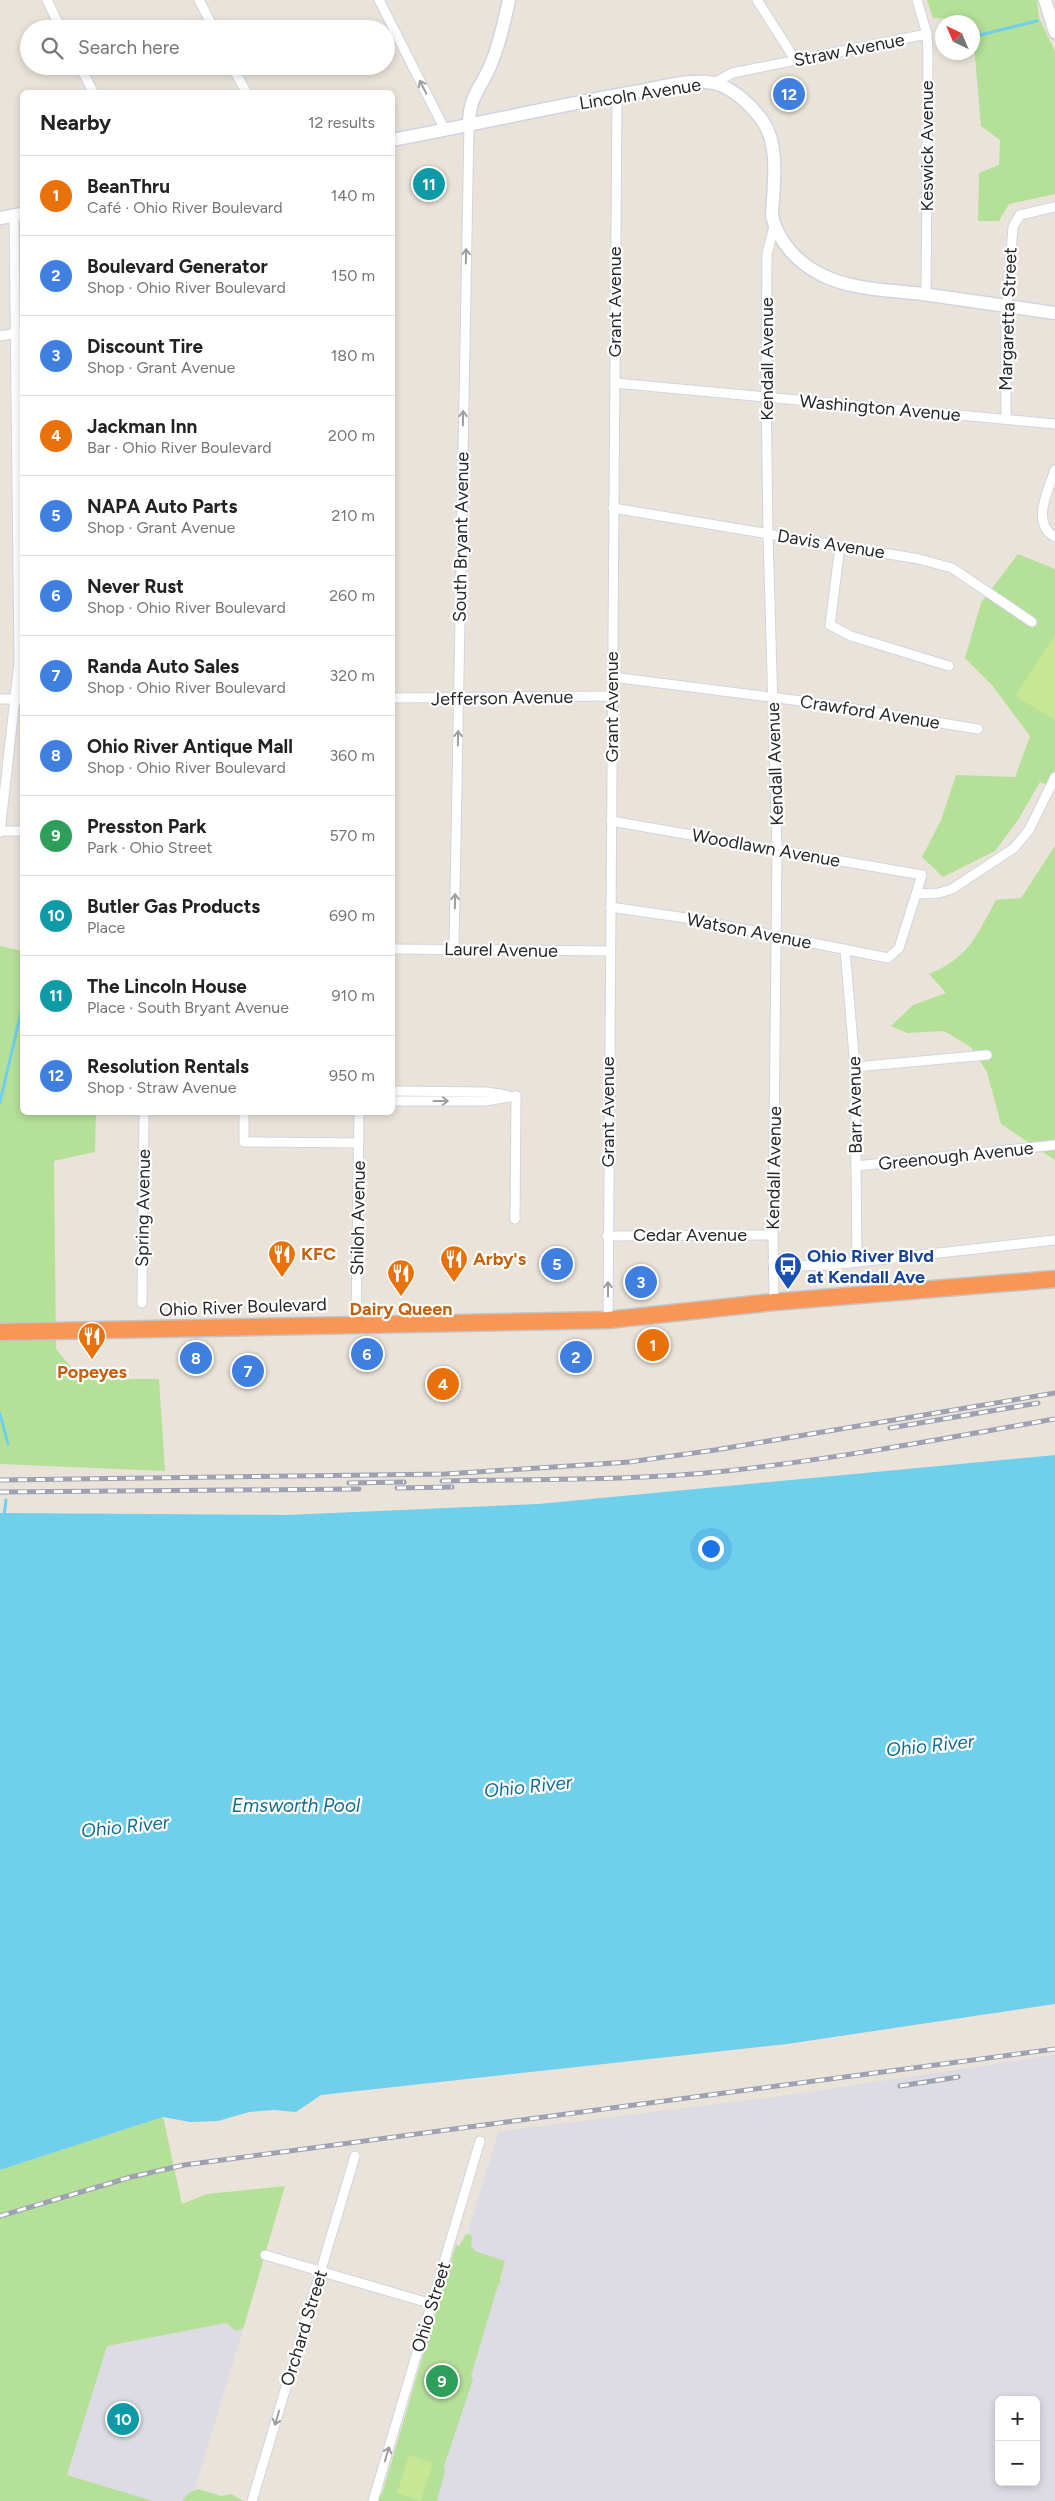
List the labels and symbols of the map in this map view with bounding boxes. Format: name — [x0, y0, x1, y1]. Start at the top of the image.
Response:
north arrow — [935, 15, 980, 60]
street label: Straw Avenue — [792, 28, 906, 72]
street label: Lincoln Avenue — [577, 73, 703, 114]
pin: 12 — [773, 75, 805, 113]
one-way arrow — [418, 79, 428, 94]
street label: Keswick Avenue — [916, 80, 938, 212]
pin: 11 — [413, 165, 445, 203]
street label: Grant Avenue — [604, 246, 626, 358]
street label: Margaretta Street — [994, 247, 1022, 391]
one-way arrow — [461, 248, 471, 264]
street label: Kendall Avenue — [756, 297, 778, 421]
street label: Washington Avenue — [799, 390, 962, 426]
one-way arrow — [459, 411, 468, 427]
street label: South Bryant Avenue — [449, 451, 473, 622]
street label: Davis Avenue — [776, 525, 887, 563]
street label: Grant Avenue — [601, 651, 623, 763]
street label: Jefferson Avenue — [431, 686, 574, 710]
street label: Crawford Avenue — [799, 690, 942, 734]
street label: Kendall Avenue — [762, 702, 788, 826]
one-way arrow — [453, 730, 463, 746]
street label: Woodlawn Avenue — [690, 824, 842, 872]
one-way arrow — [450, 893, 460, 909]
street label: Watson Avenue — [685, 908, 813, 954]
street label: Laurel Avenue — [444, 938, 558, 962]
street label: Grant Avenue — [597, 1056, 619, 1168]
street label: Barr Avenue — [843, 1056, 867, 1154]
one-way arrow — [432, 1096, 449, 1106]
street label: Kendall Avenue — [762, 1106, 786, 1230]
street label: Greenough Avenue — [877, 1137, 1035, 1175]
street label: Spring Avenue — [131, 1149, 155, 1267]
street label: Shiloh Avenue — [346, 1160, 370, 1276]
street label: Cedar Avenue — [633, 1224, 747, 1246]
restaurant icon: KFC — [267, 1239, 297, 1278]
place label: KFC — [301, 1243, 336, 1265]
restaurant icon: Arby's — [439, 1244, 469, 1283]
pin: 5 — [541, 1245, 573, 1283]
place label: Ohio River Blvd at Kendall Ave — [807, 1245, 934, 1288]
place label: Arby's — [473, 1248, 527, 1270]
bus stop icon: Ohio River Blvd at Kendall Ave — [773, 1251, 803, 1290]
restaurant icon: Dairy Queen — [386, 1258, 416, 1297]
pin: 3 — [625, 1263, 657, 1301]
one-way arrow — [603, 1281, 613, 1298]
street label: Ohio River Boulevard — [159, 1293, 327, 1321]
place label: Dairy Queen — [350, 1298, 452, 1320]
restaurant icon: Popeyes — [77, 1321, 107, 1360]
pin: 1 — [637, 1326, 669, 1364]
pin: 6 — [351, 1335, 383, 1373]
pin: 2 — [560, 1338, 592, 1376]
pin: 8 — [180, 1339, 212, 1377]
pin: 7 — [232, 1352, 264, 1390]
place label: Popeyes — [57, 1361, 128, 1383]
pin: 4 — [427, 1365, 459, 1403]
your location — [698, 1536, 724, 1562]
water label: Ohio River — [885, 1729, 976, 1762]
water label: Ohio River — [483, 1770, 574, 1803]
water label: Emsworth Pool — [232, 1794, 361, 1817]
water label: Ohio River — [80, 1810, 171, 1843]
street label: Ohio Street — [407, 2259, 455, 2355]
street label: Orchard Street — [276, 2267, 332, 2389]
pin: 9 — [426, 2362, 458, 2400]
pin: 10 — [107, 2400, 139, 2438]
one-way arrow — [272, 2410, 282, 2426]
one-way arrow — [382, 2447, 392, 2463]

